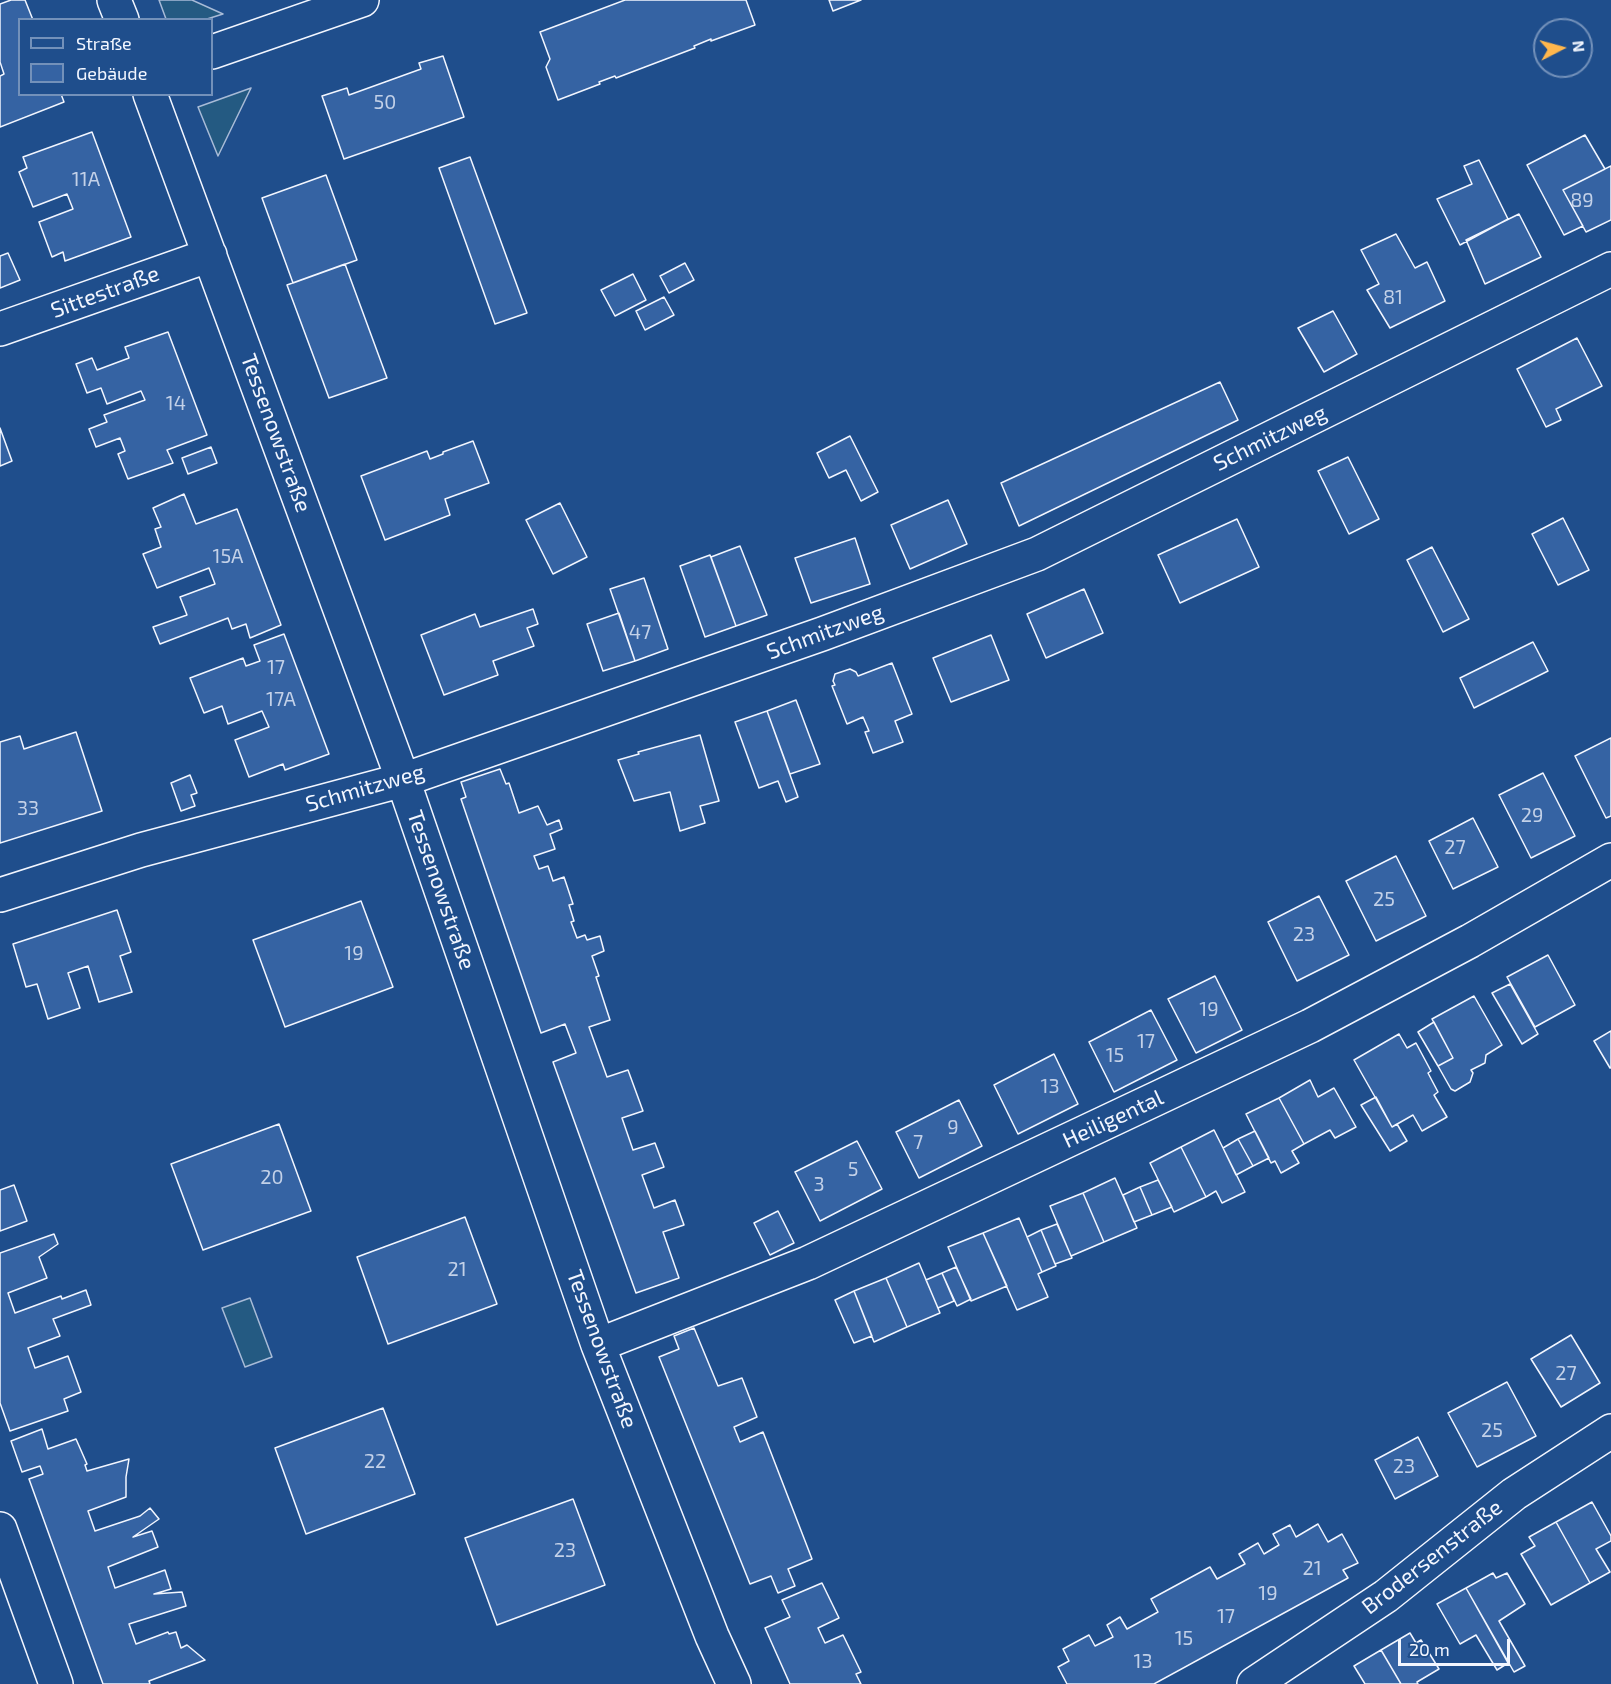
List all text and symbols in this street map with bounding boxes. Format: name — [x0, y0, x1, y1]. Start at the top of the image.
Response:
legend — [18, 18, 213, 96]
north arrow — [1533, 18, 1593, 78]
text: Straße — [76, 32, 132, 54]
text: N — [1569, 40, 1589, 53]
text: Gebäude — [76, 62, 147, 84]
house number: 50 — [374, 90, 396, 114]
house number: 11A — [72, 167, 100, 191]
house number: 89 — [1570, 188, 1594, 212]
street label: Sittestraße — [47, 260, 163, 324]
house number: 81 — [1383, 285, 1403, 309]
street label: Tessenowstraße — [235, 350, 317, 516]
house number: 14 — [166, 391, 186, 415]
street label: Schmitzweg — [1209, 399, 1331, 477]
house number: 15A — [212, 544, 244, 568]
street label: Schmitzweg — [763, 599, 887, 665]
house number: 47 — [629, 620, 651, 644]
house number: 17 — [267, 655, 285, 679]
house number: 17A — [266, 687, 296, 711]
street label: Schmitzweg — [303, 758, 427, 818]
house number: 33 — [17, 796, 39, 820]
house number: 29 — [1521, 803, 1543, 827]
street label: Tessenowstraße — [401, 807, 481, 973]
house number: 27 — [1444, 835, 1466, 859]
house number: 25 — [1373, 887, 1395, 911]
house number: 23 — [1293, 922, 1315, 946]
house number: 19 — [344, 941, 364, 965]
house number: 19 — [1199, 997, 1219, 1021]
house number: 17 — [1137, 1029, 1155, 1053]
house number: 15 — [1106, 1043, 1124, 1067]
house number: 13 — [1040, 1074, 1060, 1098]
street label: Heiligental — [1059, 1084, 1167, 1154]
house number: 9 — [947, 1115, 959, 1139]
house number: 7 — [913, 1130, 923, 1154]
house number: 5 — [848, 1157, 858, 1181]
house number: 20 — [260, 1165, 284, 1189]
house number: 3 — [813, 1172, 825, 1196]
house number: 21 — [447, 1257, 467, 1281]
street label: Tessenowstraße — [561, 1266, 643, 1432]
house number: 27 — [1555, 1361, 1577, 1385]
house number: 25 — [1481, 1418, 1503, 1442]
house number: 22 — [364, 1449, 386, 1473]
house number: 23 — [1393, 1454, 1415, 1478]
street label: Brodersenstraße — [1357, 1494, 1507, 1620]
house number: 23 — [554, 1538, 576, 1562]
house number: 21 — [1302, 1556, 1322, 1580]
house number: 19 — [1258, 1581, 1278, 1605]
house number: 17 — [1217, 1604, 1235, 1628]
house number: 15 — [1175, 1626, 1193, 1650]
scale bar — [1401, 1627, 1514, 1665]
text: 20 m — [1409, 1638, 1450, 1660]
house number: 13 — [1133, 1649, 1153, 1673]

